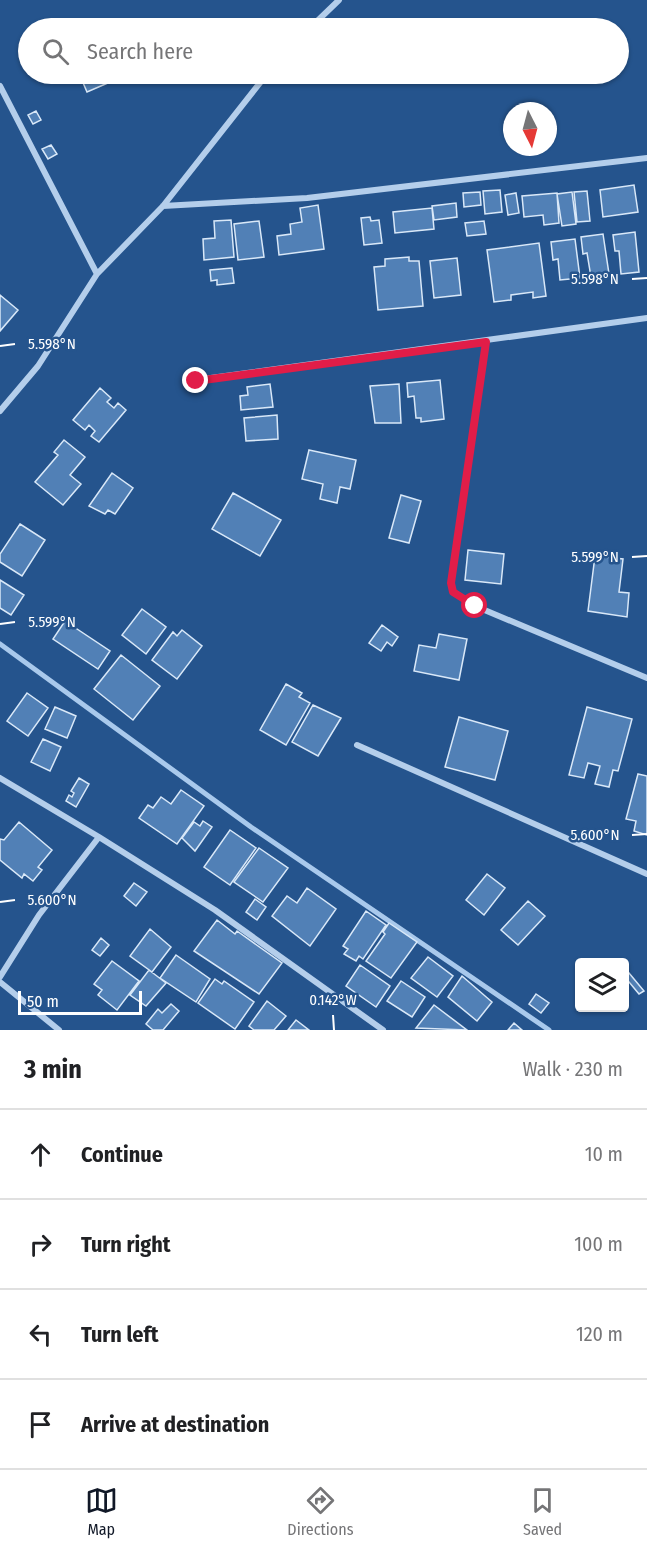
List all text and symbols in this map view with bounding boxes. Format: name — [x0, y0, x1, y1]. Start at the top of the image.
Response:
search box — [18, 18, 629, 84]
icon: search — [39, 35, 72, 68]
text: Search here — [87, 38, 193, 65]
north arrow — [503, 102, 557, 156]
text: 5.598°N — [571, 270, 619, 288]
text: 5.598°N — [28, 335, 76, 353]
route end — [182, 367, 208, 393]
text: 5.599°N — [571, 548, 619, 566]
route start — [461, 592, 487, 618]
text: 5.599°N — [28, 613, 76, 631]
text: 5.600°N — [570, 826, 620, 844]
text: 5.600°N — [27, 891, 77, 909]
map controls — [575, 958, 629, 1012]
button: layers — [575, 958, 629, 1012]
scale bar — [18, 988, 142, 1016]
text: 0.142°W — [309, 991, 357, 1009]
text: 50 m — [27, 992, 59, 1011]
text: 3 min — [24, 1054, 82, 1085]
text: Walk · 230 m — [522, 1057, 623, 1081]
icon: ahead — [24, 1138, 57, 1171]
text: Continue — [81, 1141, 163, 1168]
text: 10 m — [585, 1142, 623, 1166]
icon: right — [24, 1228, 57, 1261]
text: Turn right — [81, 1231, 170, 1258]
text: 100 m — [574, 1232, 623, 1256]
icon: left — [24, 1318, 57, 1351]
text: Turn left — [81, 1321, 159, 1348]
text: 120 m — [576, 1322, 623, 1346]
icon: arrive — [24, 1408, 57, 1441]
text: Arrive at destination — [81, 1411, 269, 1438]
tab: Map — [85, 1484, 118, 1539]
tab: Directions — [287, 1484, 354, 1539]
tab: Saved — [523, 1484, 562, 1539]

